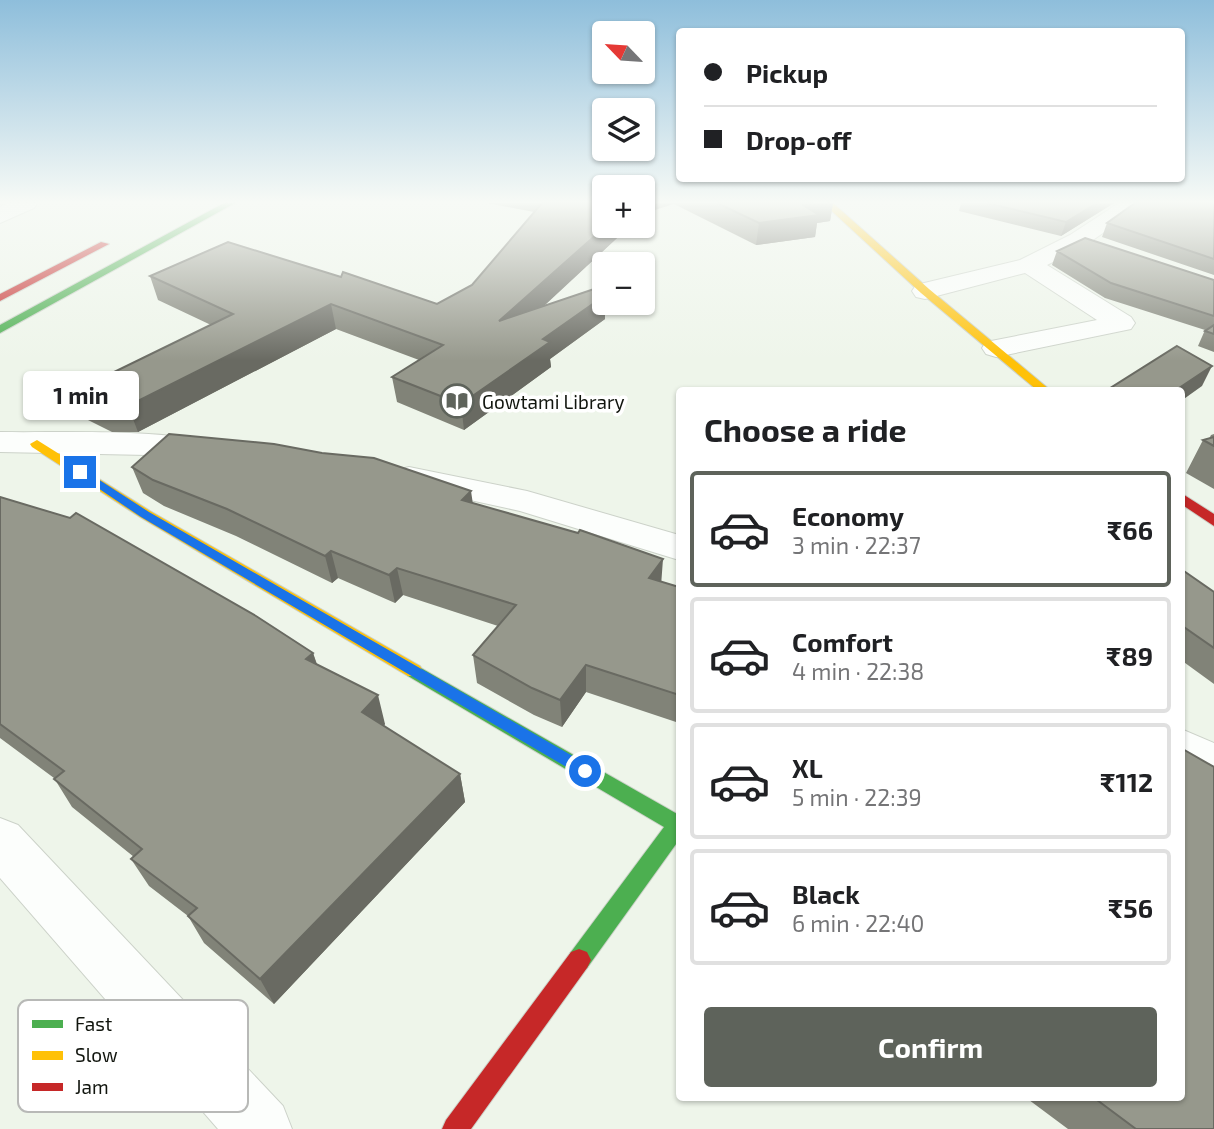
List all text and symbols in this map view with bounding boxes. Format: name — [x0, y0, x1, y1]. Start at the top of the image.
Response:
north arrow — [592, 21, 654, 84]
map controls — [592, 21, 655, 315]
text: Pickup — [746, 57, 828, 88]
button: layers — [592, 98, 655, 161]
text: Drop-off — [746, 124, 851, 155]
button: + — [592, 175, 655, 238]
button: − — [592, 252, 655, 315]
callout: 1 min — [22, 370, 138, 420]
text: 1 min — [53, 381, 109, 409]
library icon: Gowtami Library — [438, 382, 476, 420]
place label: Gowtami Library — [482, 390, 625, 413]
text: Choose a ride — [704, 410, 907, 448]
route end — [64, 456, 96, 488]
icon: car — [708, 498, 771, 561]
text: Economy — [792, 500, 904, 531]
text: ₹66 — [1107, 514, 1153, 545]
text: 3 min · 22:37 — [792, 531, 921, 559]
icon: car — [708, 624, 771, 687]
text: Comfort — [792, 626, 893, 657]
text: ₹89 — [1106, 640, 1153, 671]
text: 4 min · 22:38 — [792, 657, 924, 685]
icon: car — [708, 750, 771, 813]
text: XL — [792, 752, 823, 783]
route start — [569, 755, 601, 787]
text: ₹112 — [1100, 766, 1153, 797]
text: 5 min · 22:39 — [792, 783, 922, 811]
icon: car — [708, 876, 771, 939]
text: Black — [792, 878, 860, 909]
text: ₹56 — [1108, 892, 1153, 923]
text: 6 min · 22:40 — [792, 909, 924, 937]
legend — [18, 1000, 248, 1112]
button: Confirm — [704, 1007, 1157, 1087]
text: Fast — [75, 1012, 112, 1035]
text: Slow — [75, 1043, 118, 1066]
text: Jam — [75, 1075, 109, 1098]

